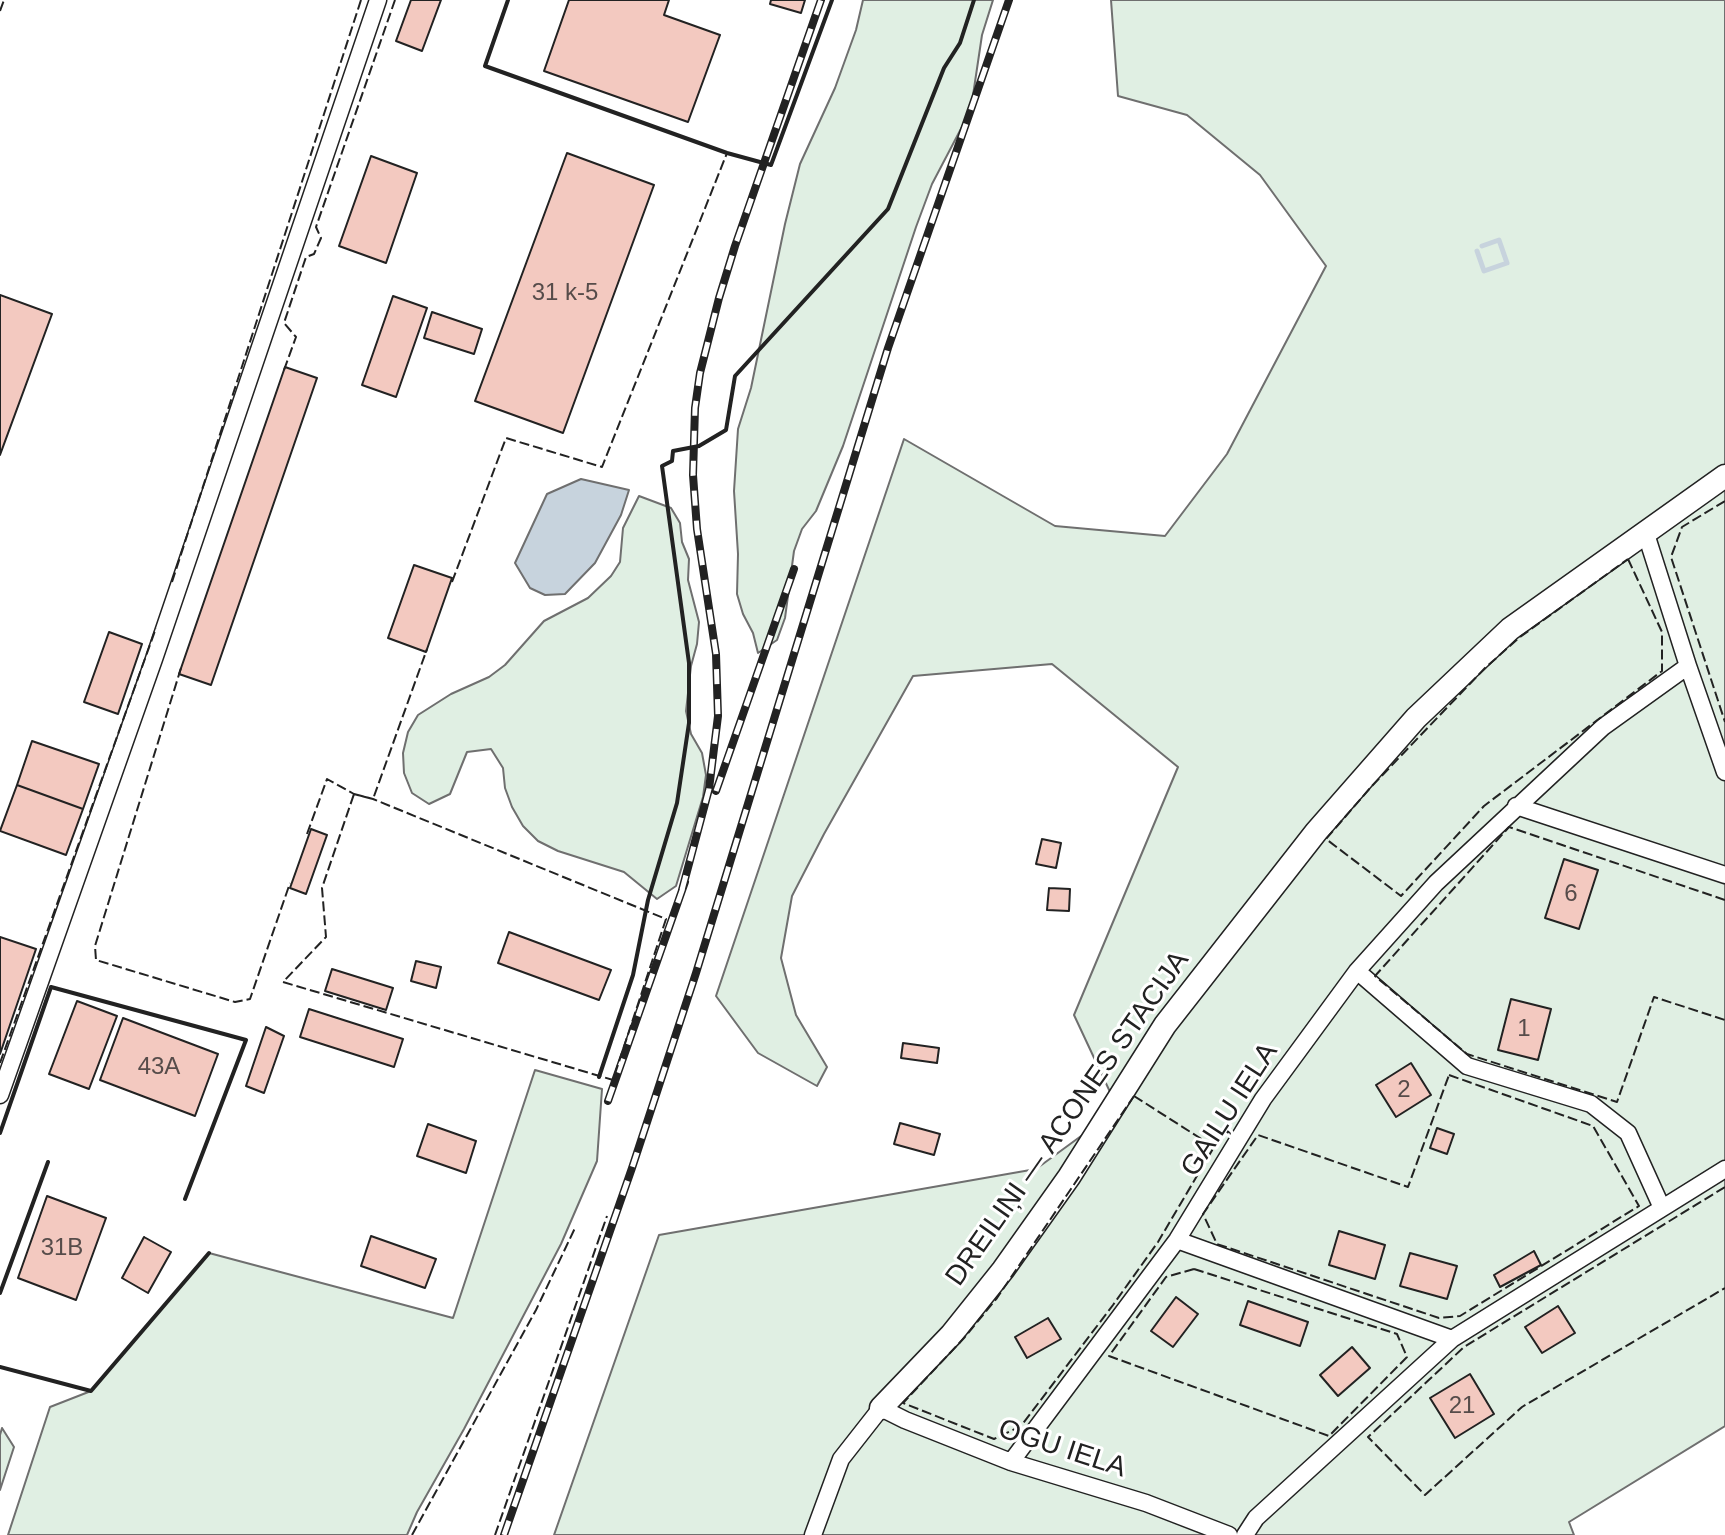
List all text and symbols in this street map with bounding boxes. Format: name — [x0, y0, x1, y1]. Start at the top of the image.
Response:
house number: 31 k-5 — [532, 279, 598, 307]
house number: 6 — [1564, 880, 1578, 908]
street label: DREILIŅI — ACONES STACIJA — [939, 945, 1197, 1293]
house number: 1 — [1517, 1015, 1531, 1043]
street label: GAIĻU IELA — [1174, 1037, 1286, 1183]
house number: 43A — [138, 1053, 180, 1081]
house number: 2 — [1397, 1076, 1411, 1104]
house number: 31B — [41, 1234, 83, 1262]
house number: 21 — [1449, 1392, 1475, 1420]
street label: OGU IELA — [994, 1413, 1130, 1485]

